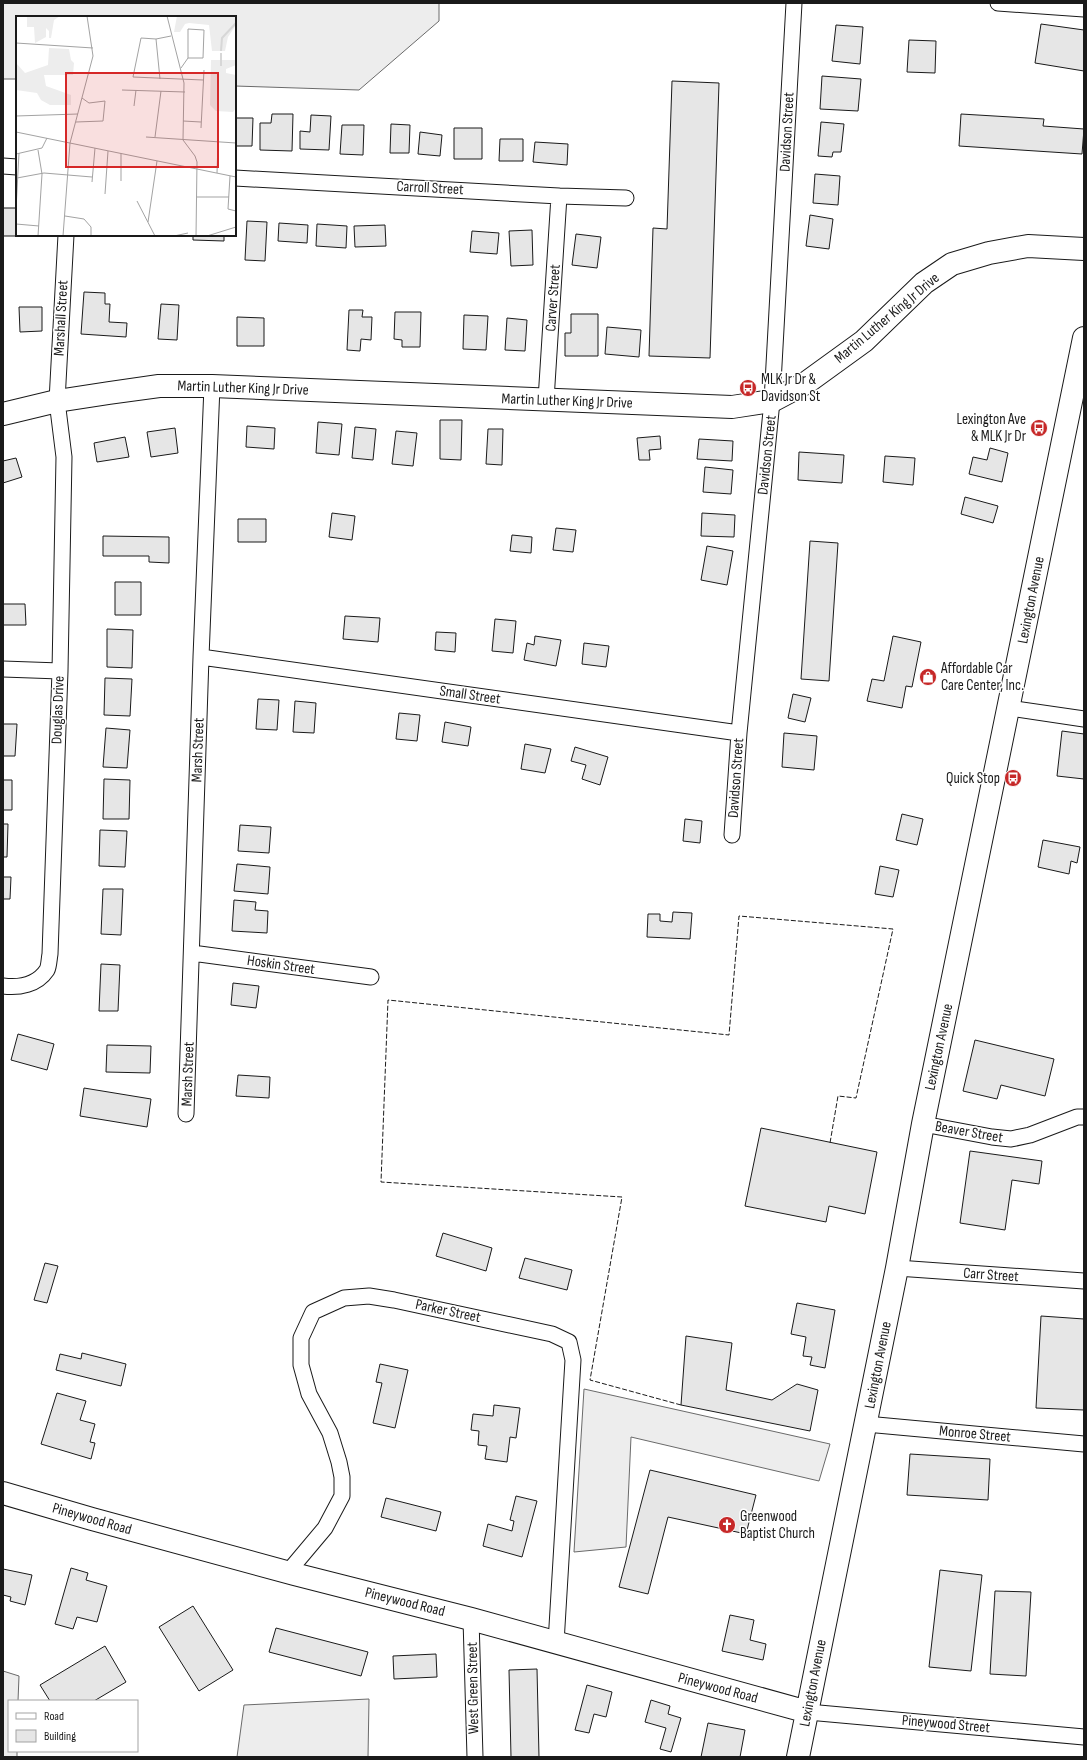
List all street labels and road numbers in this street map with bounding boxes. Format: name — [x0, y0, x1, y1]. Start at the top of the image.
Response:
street label: Davidson Street — [775, 91, 799, 172]
street label: Carroll Street — [396, 177, 464, 199]
street label: Carver Street — [541, 263, 565, 332]
street label: Martin Luther King Jr Drive — [831, 269, 943, 367]
street label: Marshall Street — [50, 279, 72, 356]
street label: Martin Luther King Jr Drive — [177, 376, 309, 400]
street label: Martin Luther King Jr Drive — [501, 389, 633, 413]
street label: Davidson Street — [753, 414, 781, 496]
street label: Lexington Avenue — [1013, 555, 1049, 645]
street label: Douglas Drive — [47, 675, 69, 745]
street label: Small Street — [438, 681, 502, 709]
street label: Marsh Street — [187, 717, 209, 783]
street label: Davidson Street — [724, 737, 748, 819]
street label: Hoskin Street — [246, 951, 317, 979]
street label: Lexington Avenue — [921, 1002, 957, 1092]
street label: Marsh Street — [177, 1041, 199, 1107]
street label: Beaver Street — [934, 1117, 1005, 1147]
street label: Carr Street — [963, 1264, 1020, 1286]
street label: Parker Street — [414, 1295, 483, 1327]
street label: Lexington Avenue — [860, 1320, 896, 1410]
street label: Monroe Street — [938, 1421, 1012, 1447]
street label: Pineywood Road — [50, 1499, 134, 1539]
street label: Pineywood Road — [363, 1583, 447, 1621]
street label: Lexington Avenue — [795, 1638, 831, 1728]
street label: West Green Street — [463, 1641, 483, 1734]
street label: Pineywood Road — [676, 1668, 760, 1708]
street label: Pineywood Street — [901, 1711, 991, 1737]

